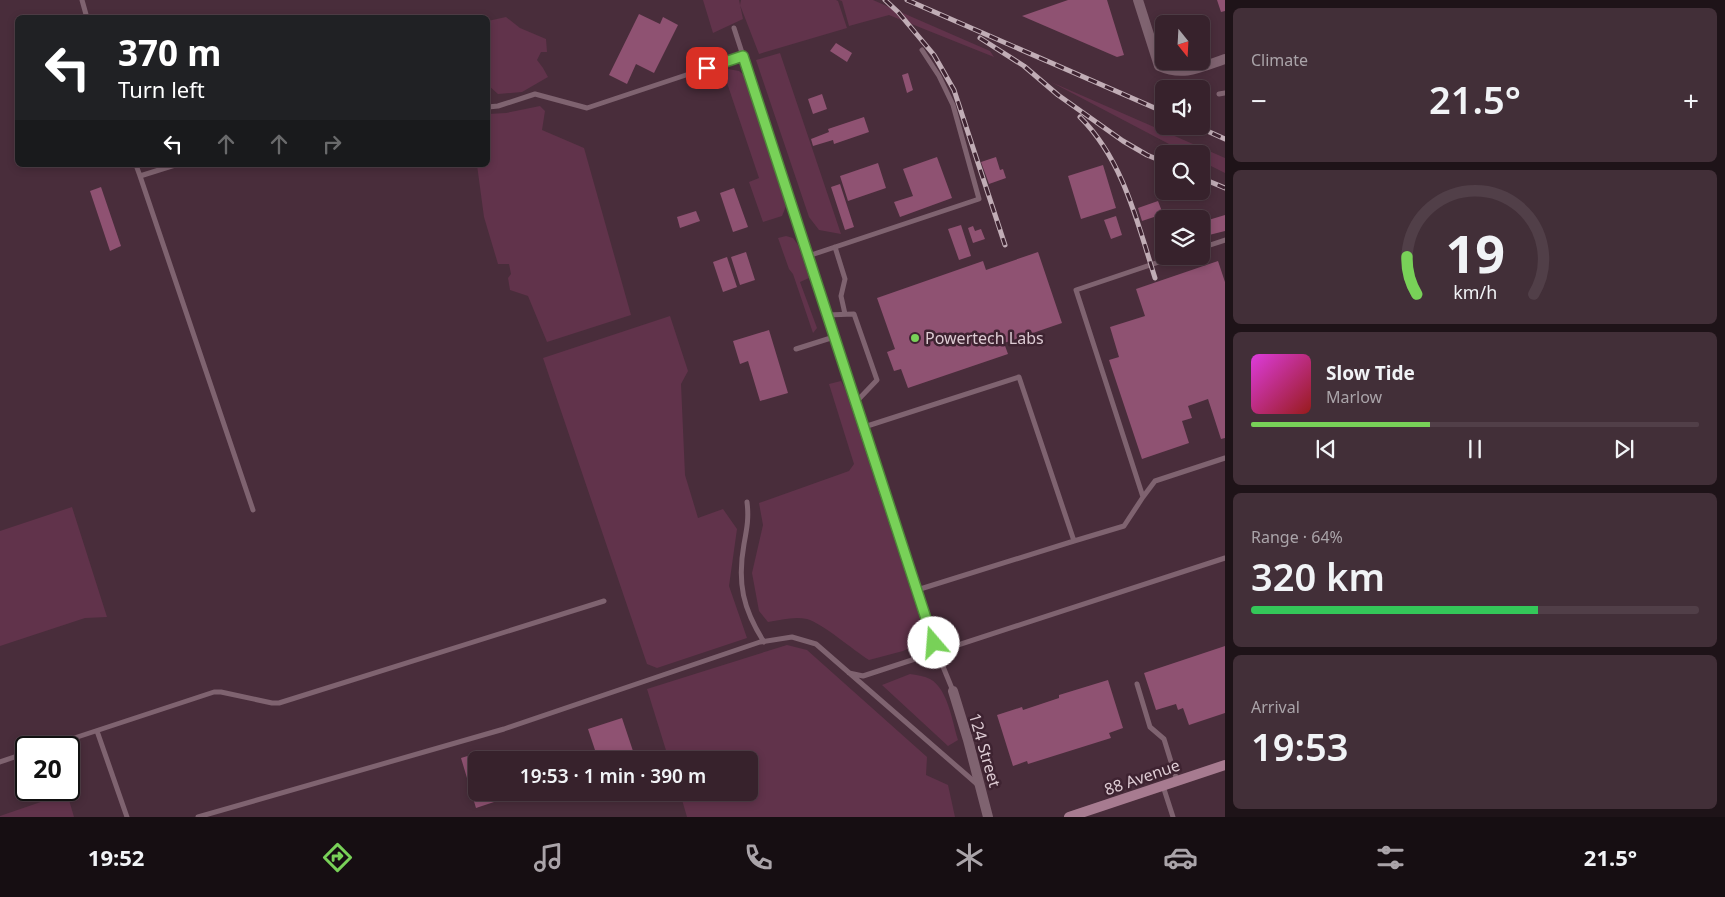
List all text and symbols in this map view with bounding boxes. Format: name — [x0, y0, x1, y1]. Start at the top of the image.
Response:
north arrow — [1155, 15, 1210, 70]
map controls — [1155, 15, 1210, 265]
text: 370 m — [118, 29, 221, 76]
icon: left — [35, 35, 100, 100]
pin — [686, 47, 728, 89]
text: Climate — [1251, 49, 1308, 71]
icon: arrive — [693, 54, 721, 82]
text: 21.5° — [1429, 73, 1521, 125]
text: Turn left — [118, 74, 205, 104]
button: sound — [1155, 80, 1210, 135]
text: − — [1251, 81, 1267, 119]
text: + — [1683, 81, 1699, 119]
icon: left — [159, 130, 187, 158]
icon: ahead — [212, 130, 240, 158]
icon: ahead — [265, 130, 293, 158]
icon: right — [318, 130, 346, 158]
button: search — [1155, 145, 1210, 200]
button: layers — [1155, 210, 1210, 265]
text: 19 — [1445, 217, 1505, 288]
text: km/h — [1453, 280, 1497, 304]
place label: Powertech Labs — [925, 327, 1044, 349]
marker: Powertech Labs — [909, 332, 921, 344]
text: Slow Tide — [1326, 360, 1415, 386]
text: Marlow — [1326, 386, 1382, 408]
icon: previous — [1312, 435, 1340, 463]
icon: pause — [1461, 435, 1489, 463]
icon: next — [1610, 435, 1638, 463]
text: Range · 64% — [1251, 526, 1343, 548]
text: 320 km — [1251, 550, 1385, 602]
position arrow — [907, 616, 959, 668]
text: Arrival — [1251, 696, 1300, 718]
street label: 124 Street — [964, 710, 1006, 790]
text: 19:53 — [1251, 720, 1348, 772]
speed limit sign: 20 — [15, 736, 80, 801]
street label: 88 Avenue — [1101, 754, 1183, 800]
text: 19:53 · 1 min · 390 m — [520, 763, 706, 789]
icon: directions — [320, 840, 355, 875]
icon: music — [531, 840, 566, 875]
icon: phone — [741, 840, 776, 875]
icon: climate — [952, 840, 987, 875]
icon: car — [1163, 840, 1198, 875]
icon: filters — [1373, 840, 1408, 875]
text: 19:52 — [88, 842, 144, 872]
text: 21.5° — [1584, 842, 1637, 872]

